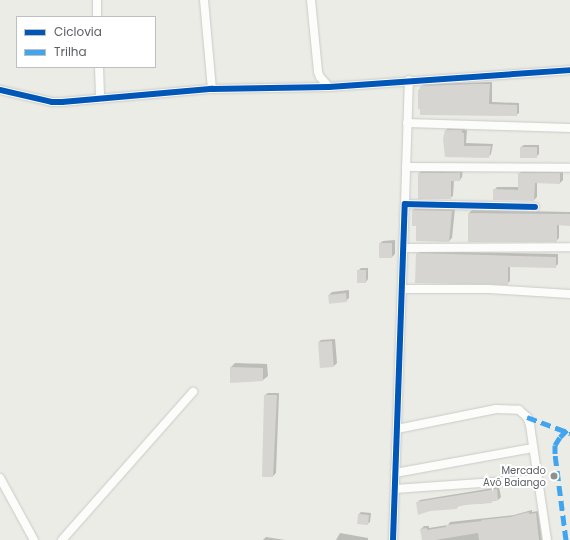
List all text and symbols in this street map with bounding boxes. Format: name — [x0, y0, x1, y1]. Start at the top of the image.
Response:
legend — [16, 16, 156, 68]
text: Ciclovia — [54, 23, 102, 40]
text: Trilha — [54, 43, 87, 60]
place label: Mercado Avô Baiango — [483, 464, 546, 488]
marker: Mercado Avô Baiango — [549, 471, 559, 481]

